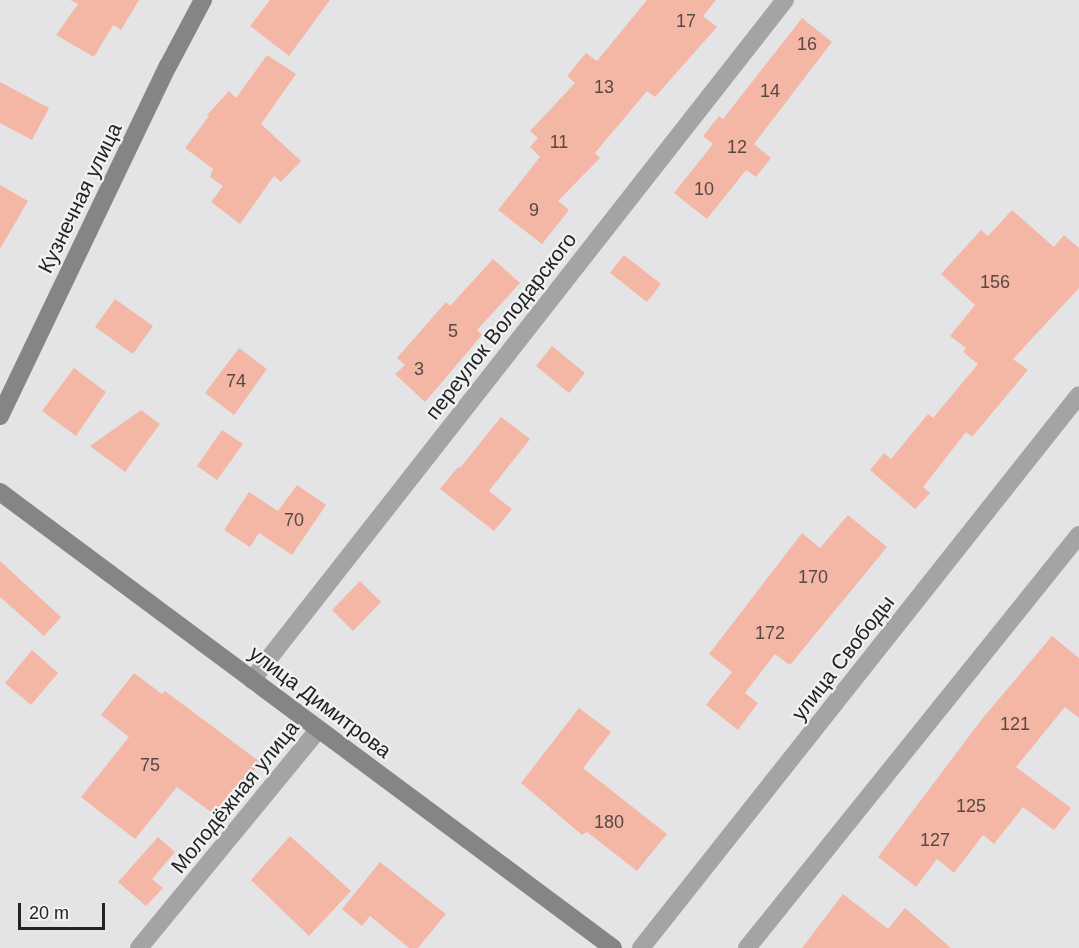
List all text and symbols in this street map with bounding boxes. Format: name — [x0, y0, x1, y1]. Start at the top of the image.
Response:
house number: 17 — [676, 10, 696, 32]
house number: 16 — [797, 33, 817, 55]
house number: 13 — [594, 76, 614, 98]
house number: 14 — [760, 80, 780, 102]
street label: Кузнечная улица — [33, 119, 127, 277]
house number: 11 — [550, 131, 568, 153]
house number: 12 — [727, 136, 747, 158]
house number: 10 — [694, 178, 714, 200]
house number: 9 — [529, 199, 539, 221]
street label: переулок Володарского — [420, 227, 582, 425]
house number: 156 — [980, 271, 1010, 293]
house number: 5 — [448, 320, 458, 342]
house number: 3 — [414, 358, 424, 380]
house number: 74 — [226, 370, 246, 392]
house number: 70 — [284, 509, 304, 531]
house number: 170 — [798, 566, 828, 588]
street label: улица Свободы — [786, 590, 900, 726]
house number: 172 — [755, 622, 785, 644]
street label: улица Димитрова — [244, 640, 396, 764]
house number: 121 — [1000, 713, 1030, 735]
street label: Молодёжная улица — [166, 716, 304, 878]
house number: 75 — [140, 754, 160, 776]
house number: 125 — [956, 795, 986, 817]
house number: 180 — [594, 811, 624, 833]
house number: 127 — [920, 829, 950, 851]
scale bar — [21, 891, 108, 929]
text: 20 m — [29, 903, 69, 923]

